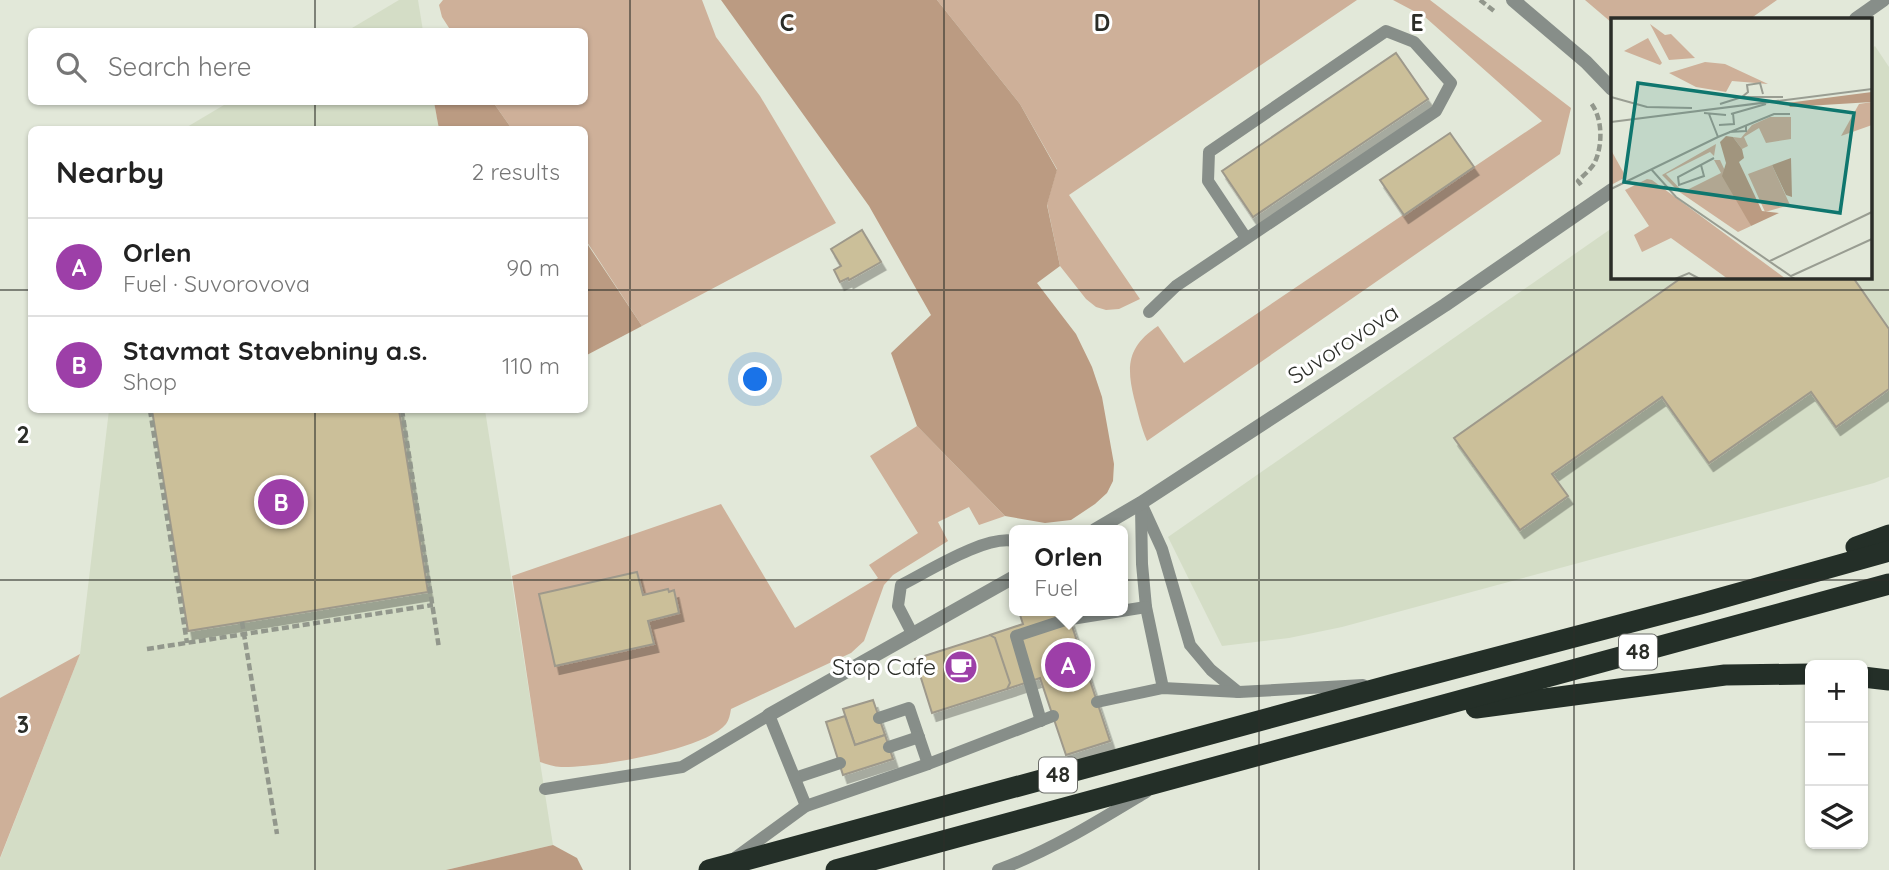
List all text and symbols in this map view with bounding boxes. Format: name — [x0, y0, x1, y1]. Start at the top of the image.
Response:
text: C — [780, 8, 794, 37]
text: D — [1094, 8, 1110, 37]
text: E — [1410, 8, 1424, 37]
inset map — [1611, 18, 1871, 278]
search box — [28, 28, 588, 105]
icon: search — [52, 48, 90, 86]
text: Search here — [108, 50, 252, 83]
text: Nearby — [56, 153, 164, 191]
text: 2 results — [471, 157, 560, 186]
text: Orlen — [123, 236, 192, 269]
text: A — [72, 253, 86, 282]
text: 90 m — [506, 253, 560, 282]
text: Fuel · Suvorovova — [123, 269, 310, 298]
street label: Suvorovova — [1282, 297, 1403, 390]
text: Stavmat Stavebniny a.s. — [123, 334, 428, 367]
text: B — [71, 351, 87, 380]
text: 110 m — [502, 351, 560, 380]
your location — [738, 362, 772, 396]
text: Shop — [123, 367, 177, 396]
text: 2 — [16, 420, 30, 449]
pin: B — [258, 476, 304, 528]
popup — [1009, 525, 1128, 616]
text: Orlen — [1034, 540, 1103, 573]
text: Fuel — [1034, 573, 1078, 602]
road number: 48 — [1619, 634, 1657, 670]
pin: A — [1045, 639, 1091, 691]
cafe icon: Stop Cafe — [942, 648, 980, 686]
place label: Stop Cafe — [832, 652, 936, 681]
map controls — [1805, 660, 1868, 849]
button: + — [1805, 660, 1868, 723]
text: 3 — [17, 710, 29, 739]
button: − — [1805, 723, 1868, 786]
road number: 48 — [1039, 758, 1077, 792]
button: layers — [1805, 786, 1868, 849]

